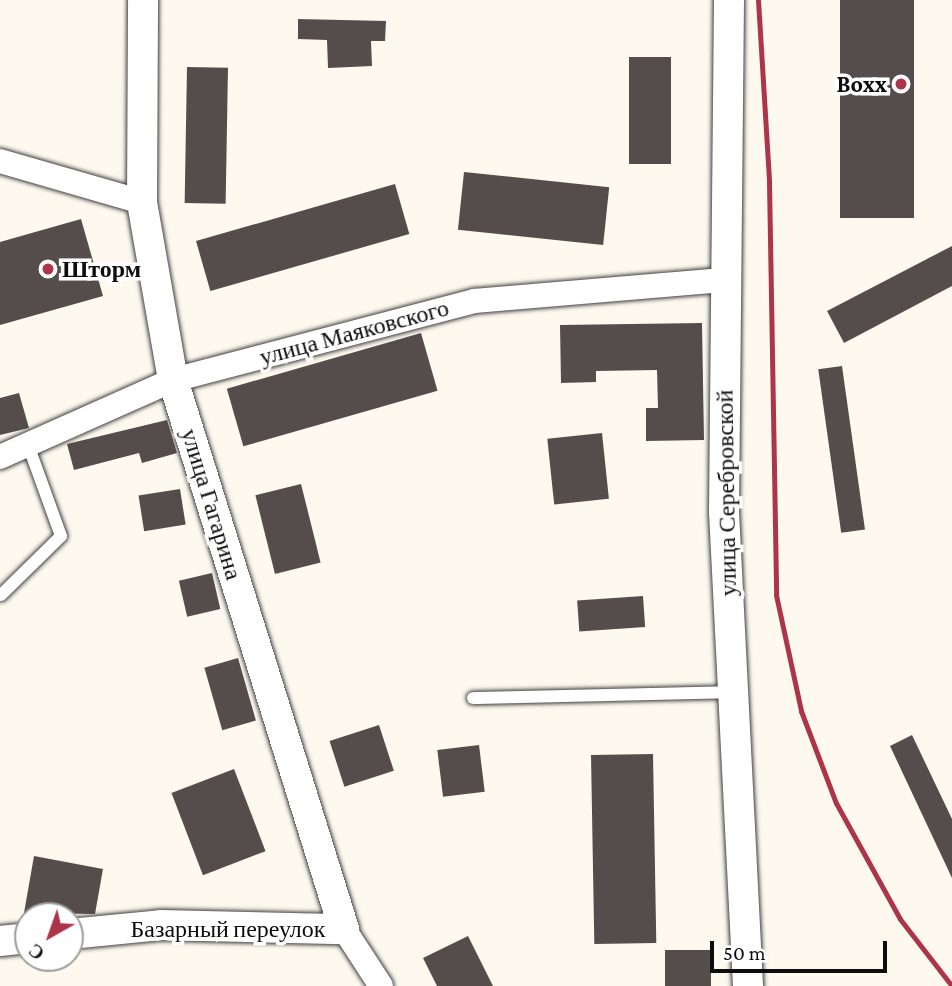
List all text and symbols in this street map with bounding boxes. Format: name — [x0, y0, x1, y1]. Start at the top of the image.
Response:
place label: Boxx — [836, 70, 887, 98]
marker: Boxx — [893, 76, 909, 92]
place label: Шторм — [62, 255, 141, 283]
marker: Шторм — [40, 261, 56, 277]
street label: улица Маяковского — [256, 293, 452, 371]
street label: улица Серебровской — [710, 389, 742, 597]
street label: улица Гагарина — [175, 425, 249, 583]
north arrow — [14, 902, 84, 972]
street label: Базарный переулок — [130, 915, 326, 943]
scale bar — [714, 926, 891, 970]
text: С — [24, 939, 48, 964]
text: 50 m — [723, 941, 766, 965]

